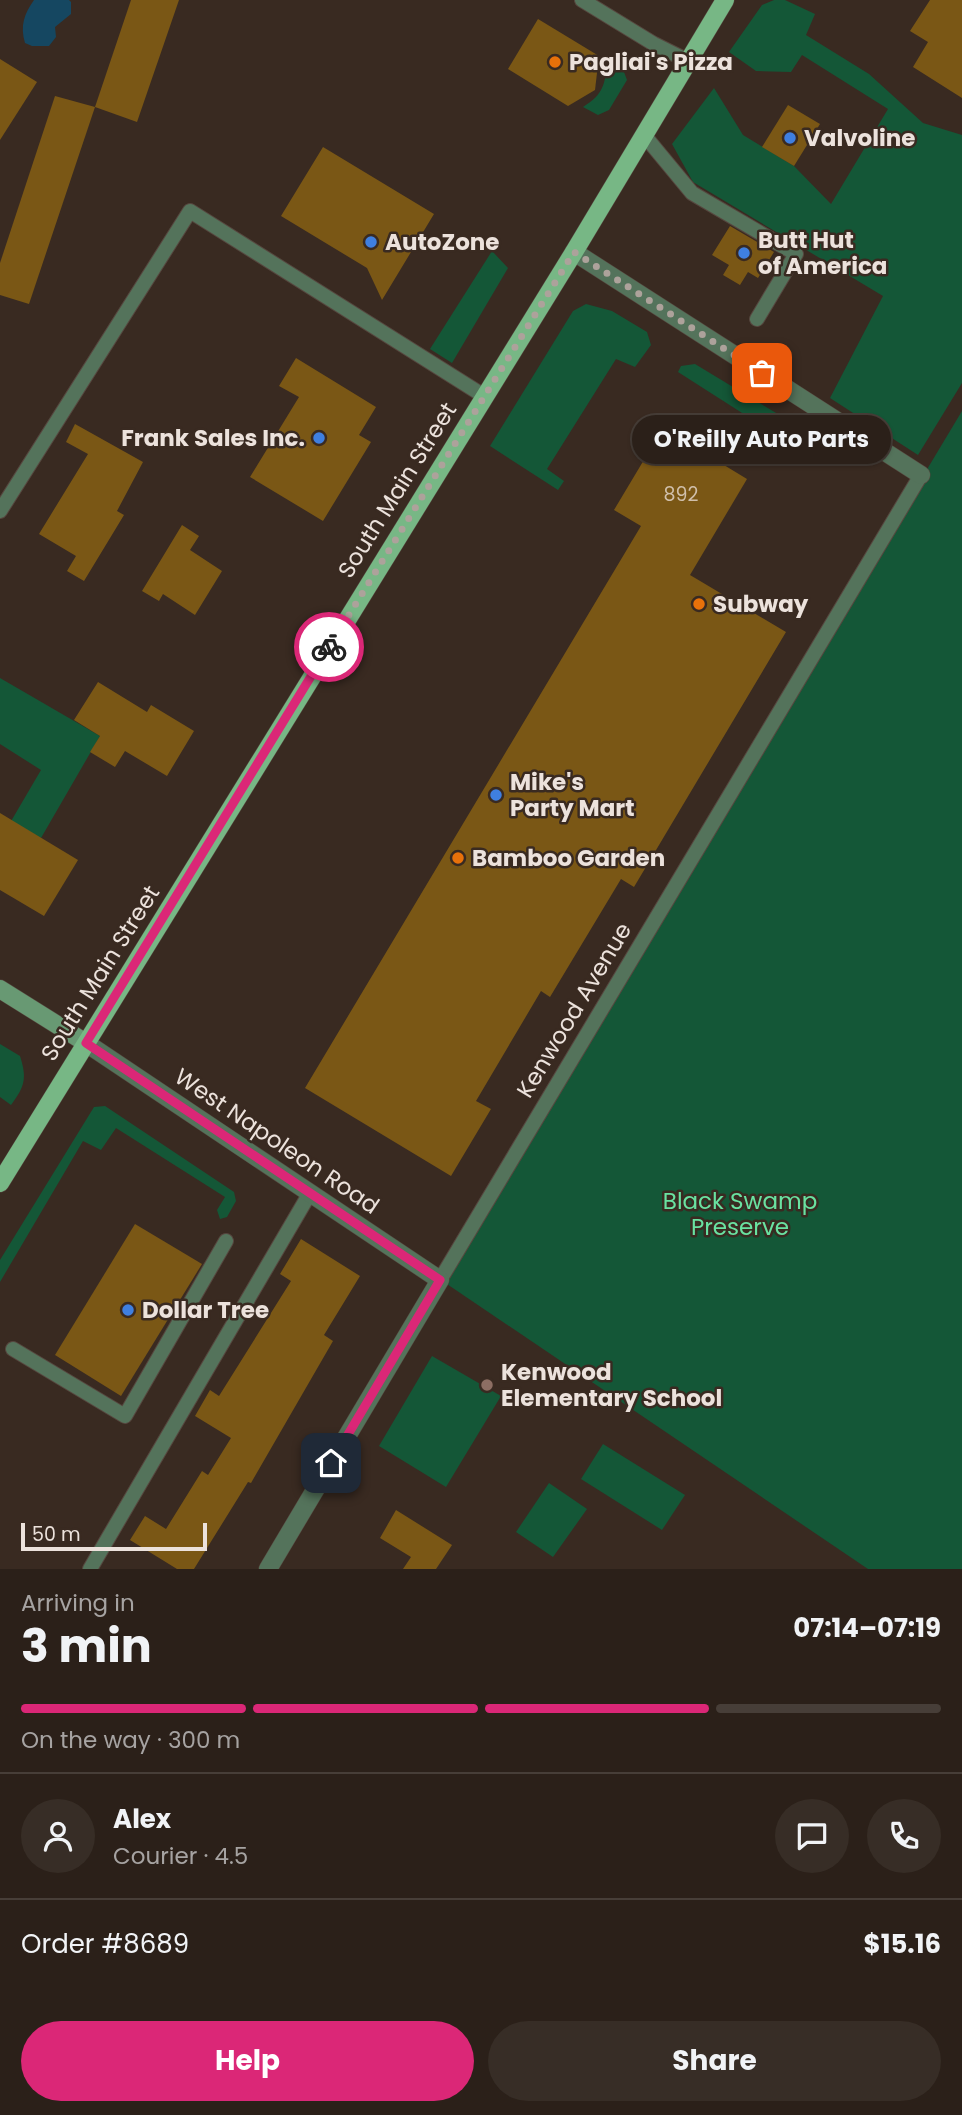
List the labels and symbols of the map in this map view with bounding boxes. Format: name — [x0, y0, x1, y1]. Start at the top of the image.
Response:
place label: Pagliai's Pizza — [569, 46, 733, 78]
marker: Pagliai's Pizza — [547, 54, 563, 70]
place label: Valvoline — [804, 122, 915, 154]
marker: Valvoline — [782, 130, 798, 146]
place label: Butt Hut of America — [758, 224, 887, 282]
place label: AutoZone — [385, 226, 499, 258]
marker: AutoZone — [363, 234, 379, 250]
marker: Butt Hut of America — [736, 245, 752, 261]
pin — [732, 343, 792, 403]
street label: South Main Street — [330, 396, 464, 584]
callout: O'Reilly Auto Parts — [632, 415, 892, 464]
place label: Frank Sales Inc. — [121, 422, 305, 454]
marker: Frank Sales Inc. — [311, 430, 327, 446]
house number: 892 — [664, 481, 699, 508]
place label: Subway — [713, 588, 809, 620]
marker: Subway — [691, 596, 707, 612]
courier — [294, 612, 364, 682]
place label: Mike's Party Mart — [510, 766, 634, 824]
marker: Mike's Party Mart — [488, 787, 504, 803]
place label: Bamboo Garden — [472, 842, 665, 874]
marker: Bamboo Garden — [450, 850, 466, 866]
street label: South Main Street — [33, 879, 167, 1067]
street label: Kenwood Avenue — [509, 916, 639, 1104]
street label: West Napoleon Road — [168, 1060, 386, 1222]
park label: Black Swamp Preserve — [663, 1185, 817, 1243]
place label: Dollar Tree — [142, 1294, 269, 1326]
marker: Dollar Tree — [120, 1302, 136, 1318]
place label: Kenwood Elementary School — [501, 1356, 722, 1414]
marker: Kenwood Elementary School — [479, 1377, 495, 1393]
pin — [301, 1433, 361, 1493]
scale bar — [21, 1520, 206, 1552]

